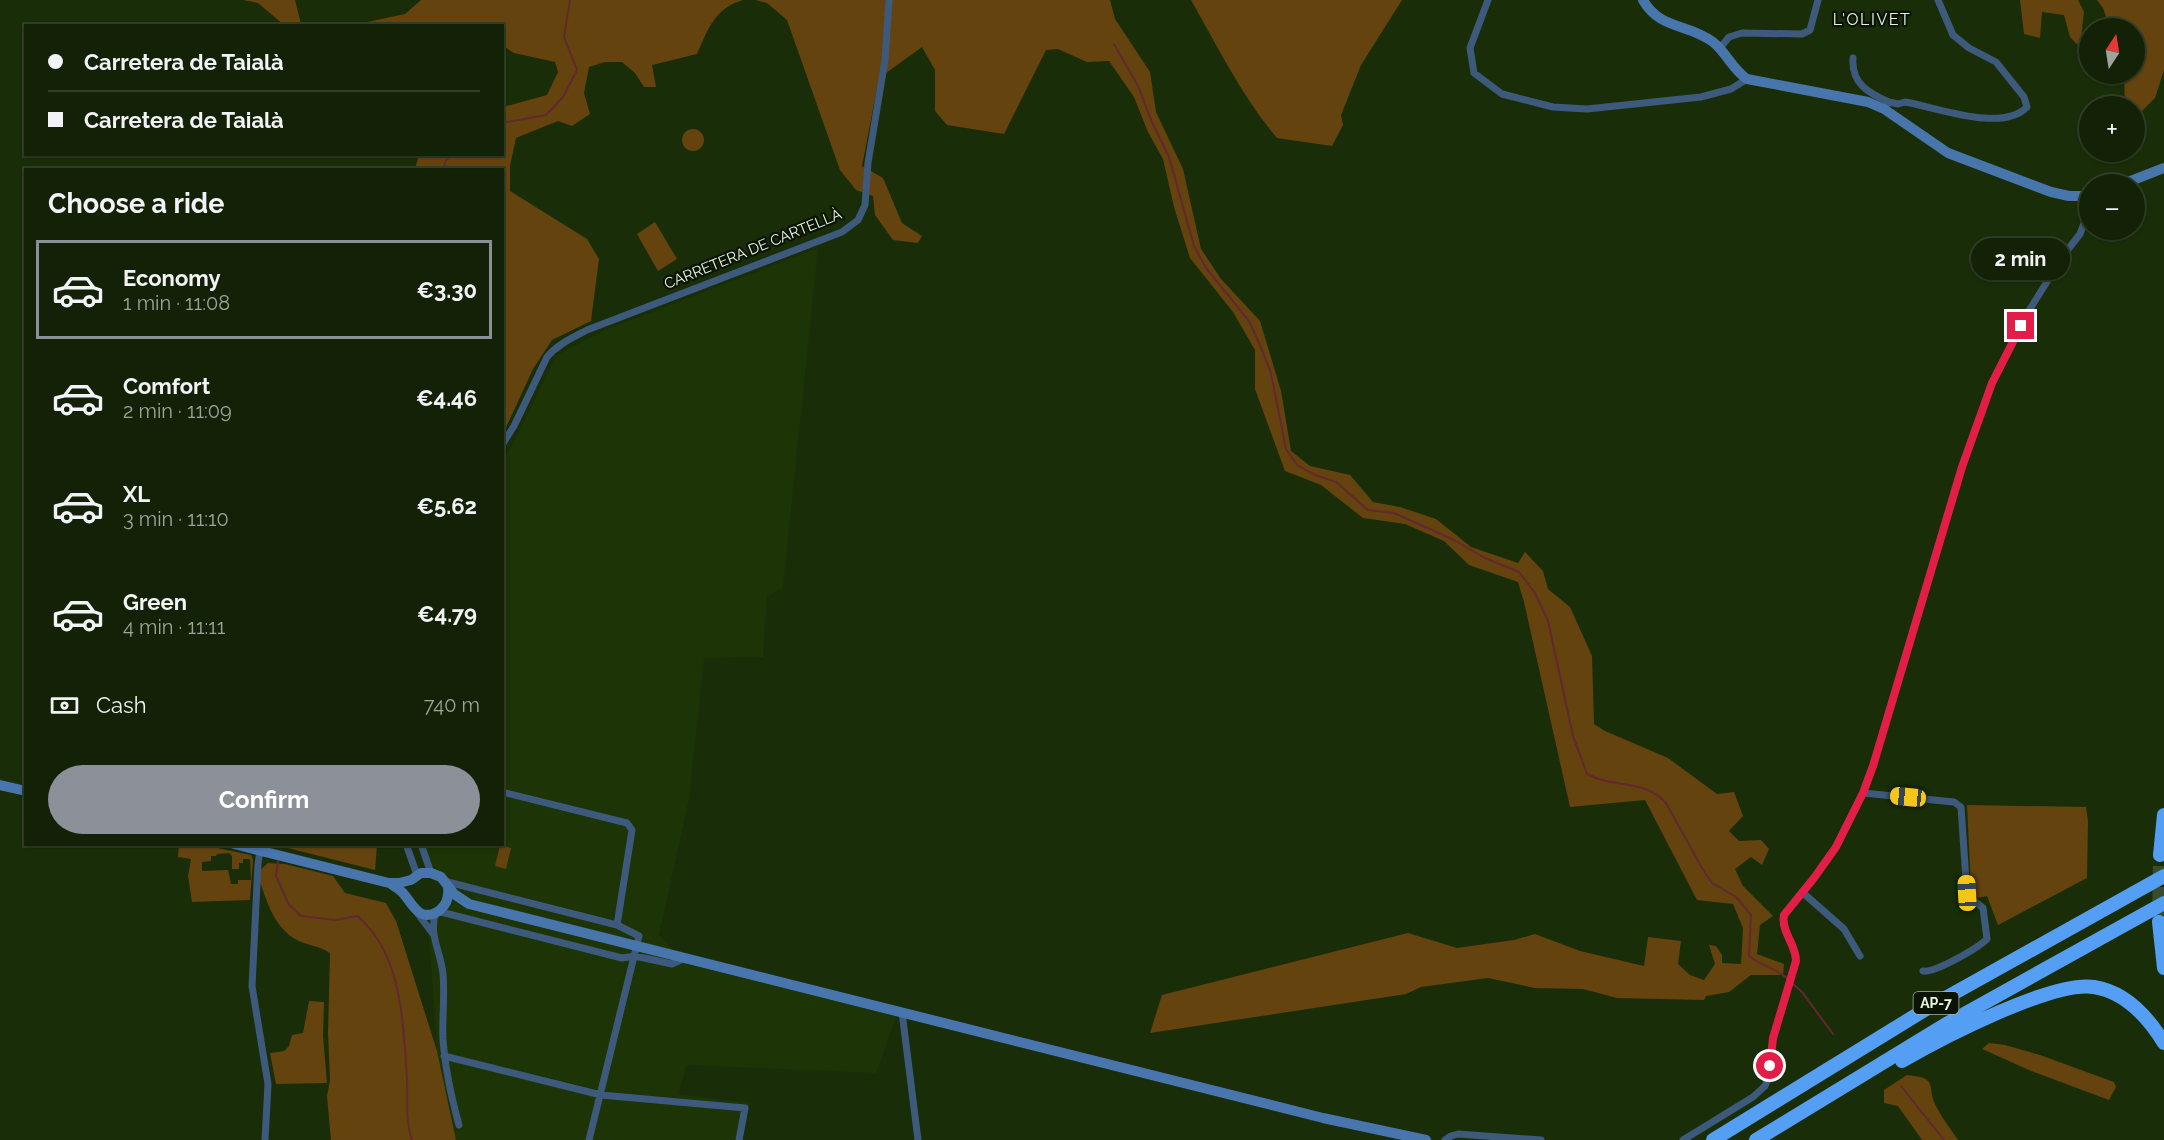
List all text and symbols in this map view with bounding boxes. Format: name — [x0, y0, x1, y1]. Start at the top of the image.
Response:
district label: L'OLIVET — [1833, 10, 1911, 29]
north arrow — [2079, 18, 2145, 84]
map controls — [2079, 18, 2145, 240]
text: Carretera de Taialà — [84, 49, 284, 75]
button: + — [2079, 96, 2145, 162]
text: Carretera de Taialà — [84, 107, 284, 133]
button: − — [2079, 174, 2145, 240]
text: Choose a ride — [48, 188, 224, 219]
street label: CARRETERA DE CARTELLÀ — [661, 205, 845, 293]
callout: 2 min — [1972, 239, 2070, 281]
text: 2 min — [1995, 247, 2046, 271]
icon: car — [51, 263, 105, 317]
text: Economy — [123, 265, 221, 291]
text: €3.30 — [416, 277, 477, 303]
text: 1 min · 11:08 — [123, 291, 230, 315]
route end — [2007, 312, 2034, 339]
icon: car — [51, 371, 105, 425]
text: Comfort — [123, 373, 210, 399]
text: €4.46 — [416, 385, 477, 411]
text: 2 min · 11:09 — [123, 399, 232, 423]
icon: car — [51, 479, 105, 533]
text: XL — [123, 481, 150, 507]
text: €5.62 — [417, 493, 477, 519]
text: 3 min · 11:10 — [123, 507, 229, 531]
icon: car — [51, 587, 105, 641]
text: Green — [123, 589, 187, 615]
text: €4.79 — [417, 601, 477, 627]
text: 4 min · 11:11 — [123, 615, 225, 639]
icon: cash — [48, 689, 81, 722]
text: Cash — [96, 692, 147, 718]
text: 740 m — [424, 693, 480, 717]
button: Confirm — [48, 765, 480, 834]
car — [1889, 786, 1927, 808]
car — [1957, 875, 1977, 911]
road number: AP-7 — [1914, 992, 1958, 1014]
route start — [1756, 1052, 1783, 1079]

